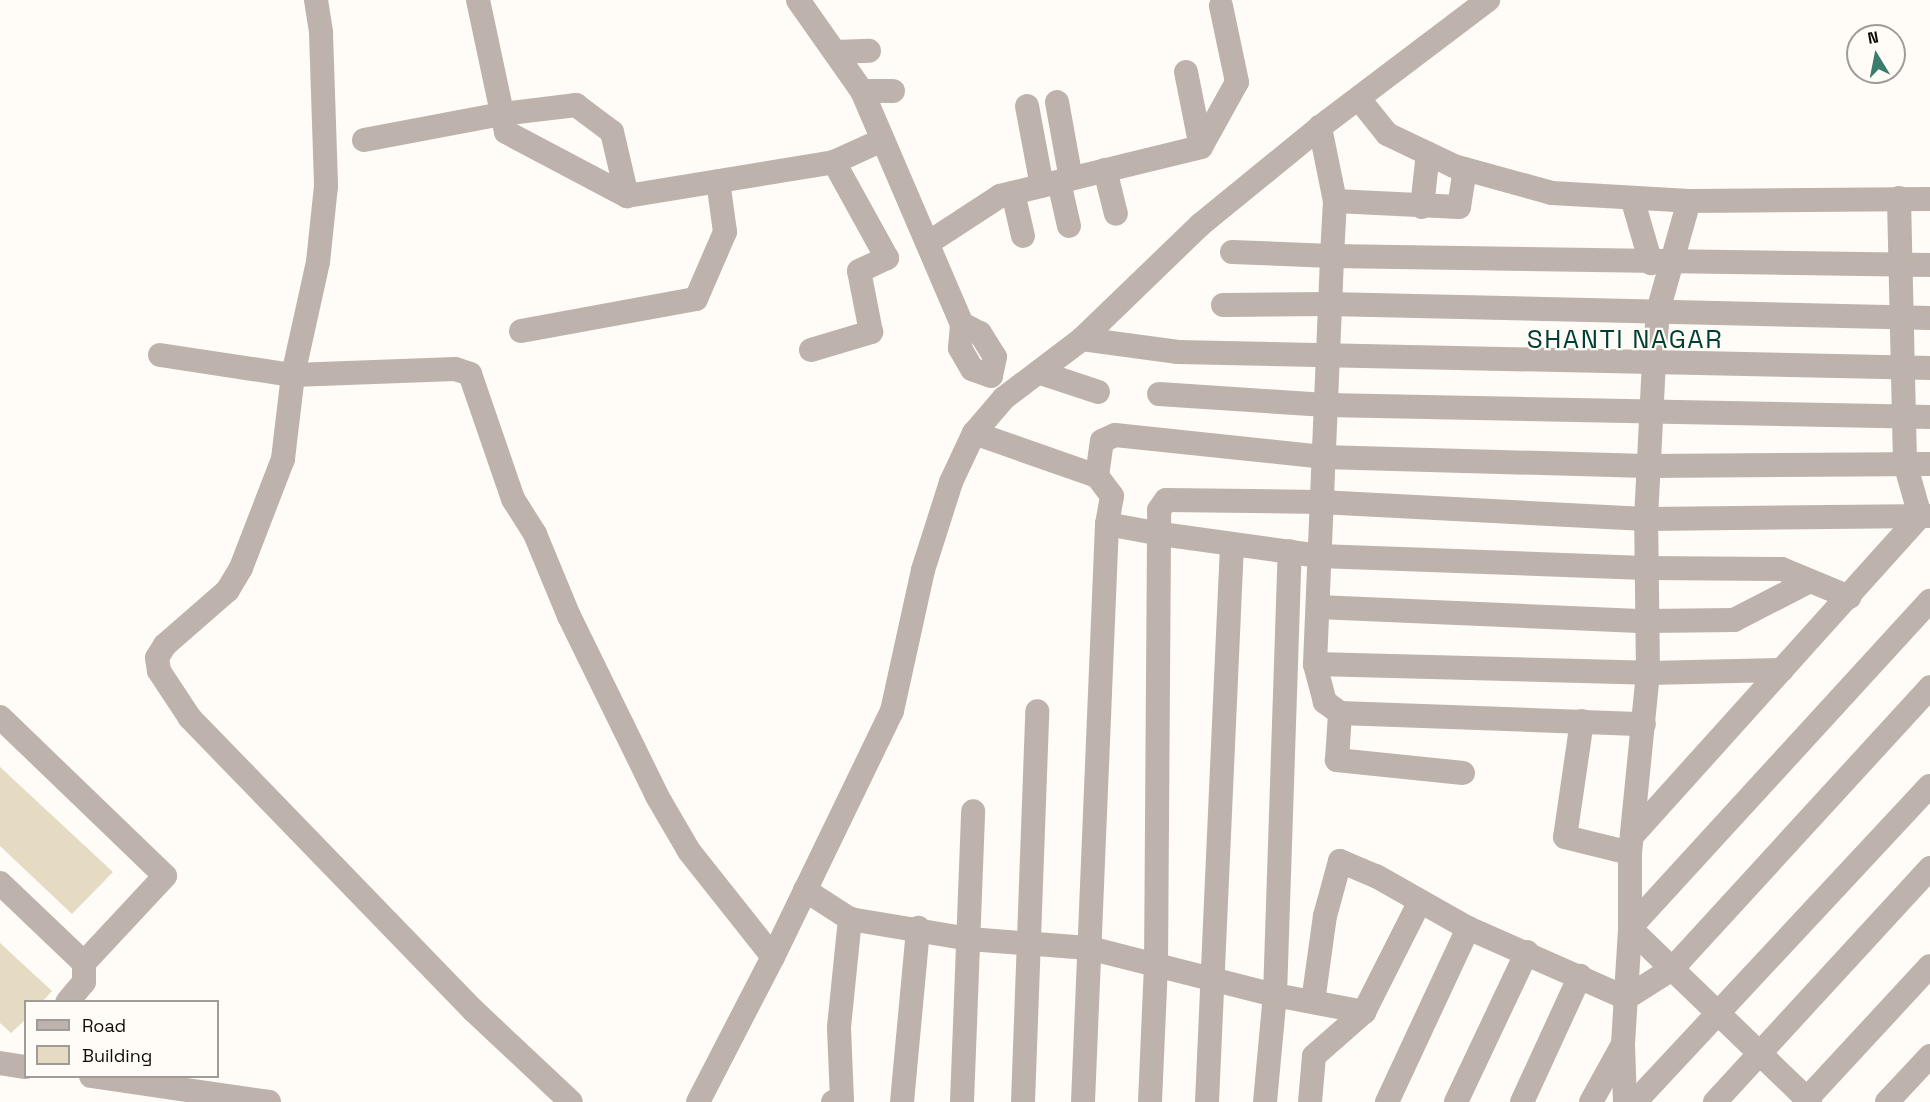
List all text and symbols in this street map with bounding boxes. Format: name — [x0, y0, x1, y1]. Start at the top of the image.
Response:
north arrow — [1846, 24, 1906, 84]
text: N — [1866, 26, 1880, 49]
district label: SHANTI NAGAR — [1527, 324, 1723, 356]
legend — [24, 1000, 219, 1078]
text: Road — [82, 1014, 126, 1037]
text: Building — [82, 1044, 152, 1067]

